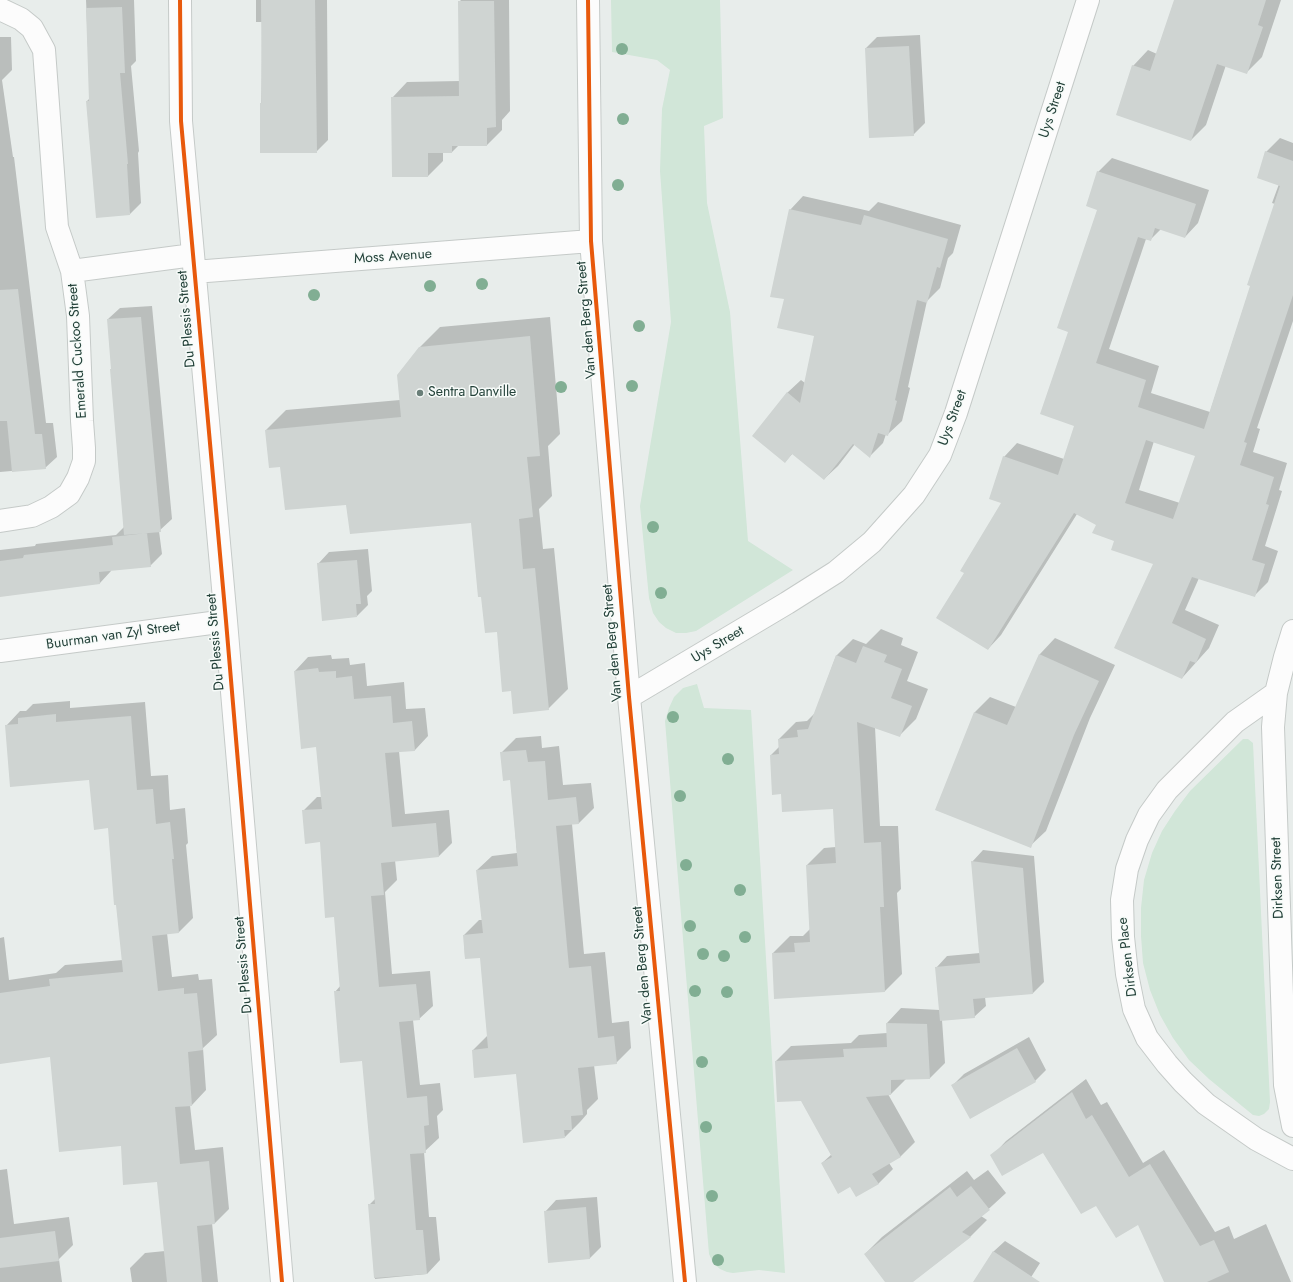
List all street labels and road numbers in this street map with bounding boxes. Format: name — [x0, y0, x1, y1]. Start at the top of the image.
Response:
street label: Uys Street — [1036, 80, 1070, 140]
street label: Moss Avenue — [353, 246, 433, 268]
street label: Van den Berg Street — [573, 260, 601, 380]
street label: Du Plessis Street — [174, 270, 200, 368]
street label: Emerald Cuckoo Street — [65, 283, 91, 419]
street label: Uys Street — [935, 388, 971, 448]
street label: Van den Berg Street — [599, 583, 627, 703]
street label: Du Plessis Street — [203, 593, 229, 691]
street label: Buurman van Zyl Street — [45, 618, 181, 654]
street label: Uys Street — [689, 623, 747, 667]
street label: Dirksen Street — [1268, 837, 1288, 919]
street label: Van den Berg Street — [629, 905, 657, 1025]
street label: Du Plessis Street — [231, 916, 257, 1014]
street label: Dirksen Place — [1115, 916, 1141, 998]

